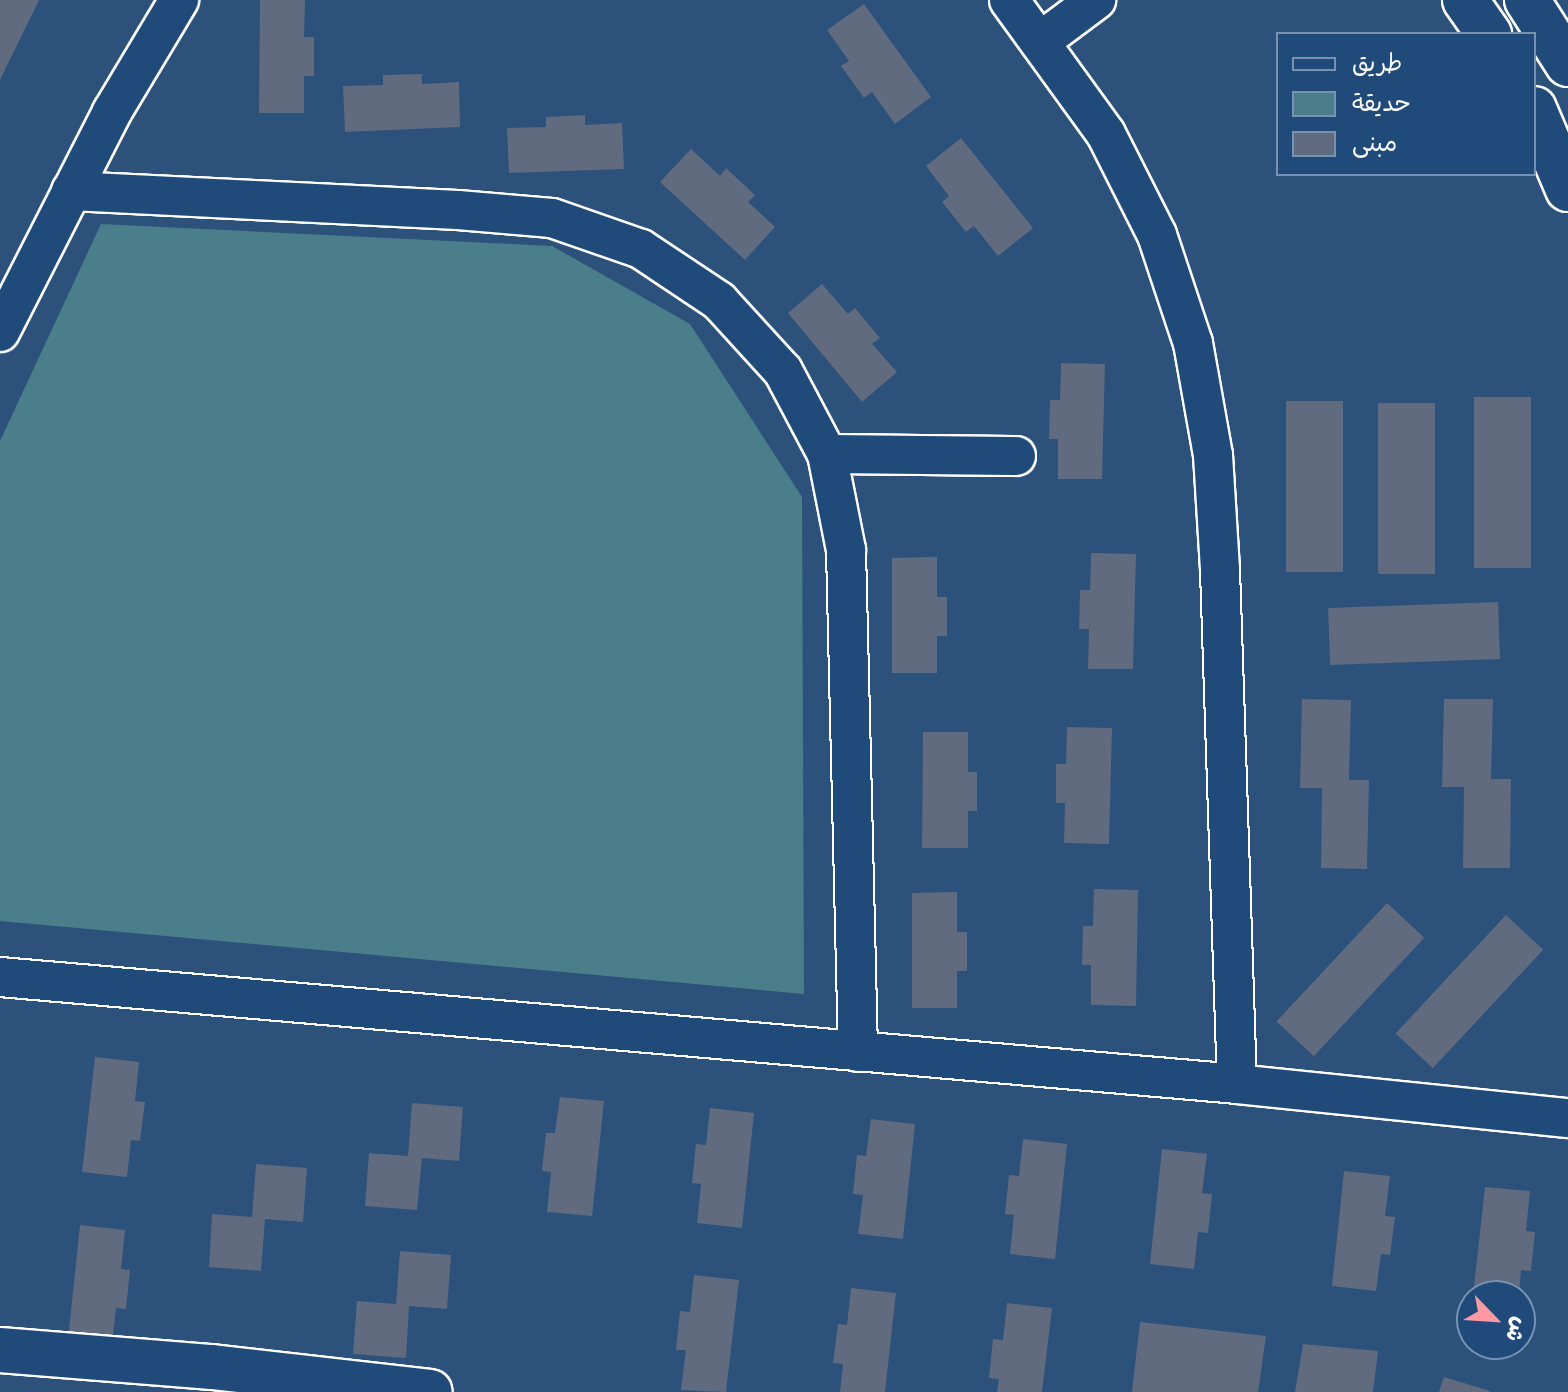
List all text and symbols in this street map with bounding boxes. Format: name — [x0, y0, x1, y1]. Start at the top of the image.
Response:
legend — [1276, 32, 1536, 176]
text: طريق — [1352, 49, 1402, 78]
text: حديقة — [1352, 89, 1411, 118]
text: مبنى — [1352, 129, 1397, 158]
north arrow — [1456, 1280, 1536, 1360]
text: ش — [1499, 1313, 1534, 1346]

